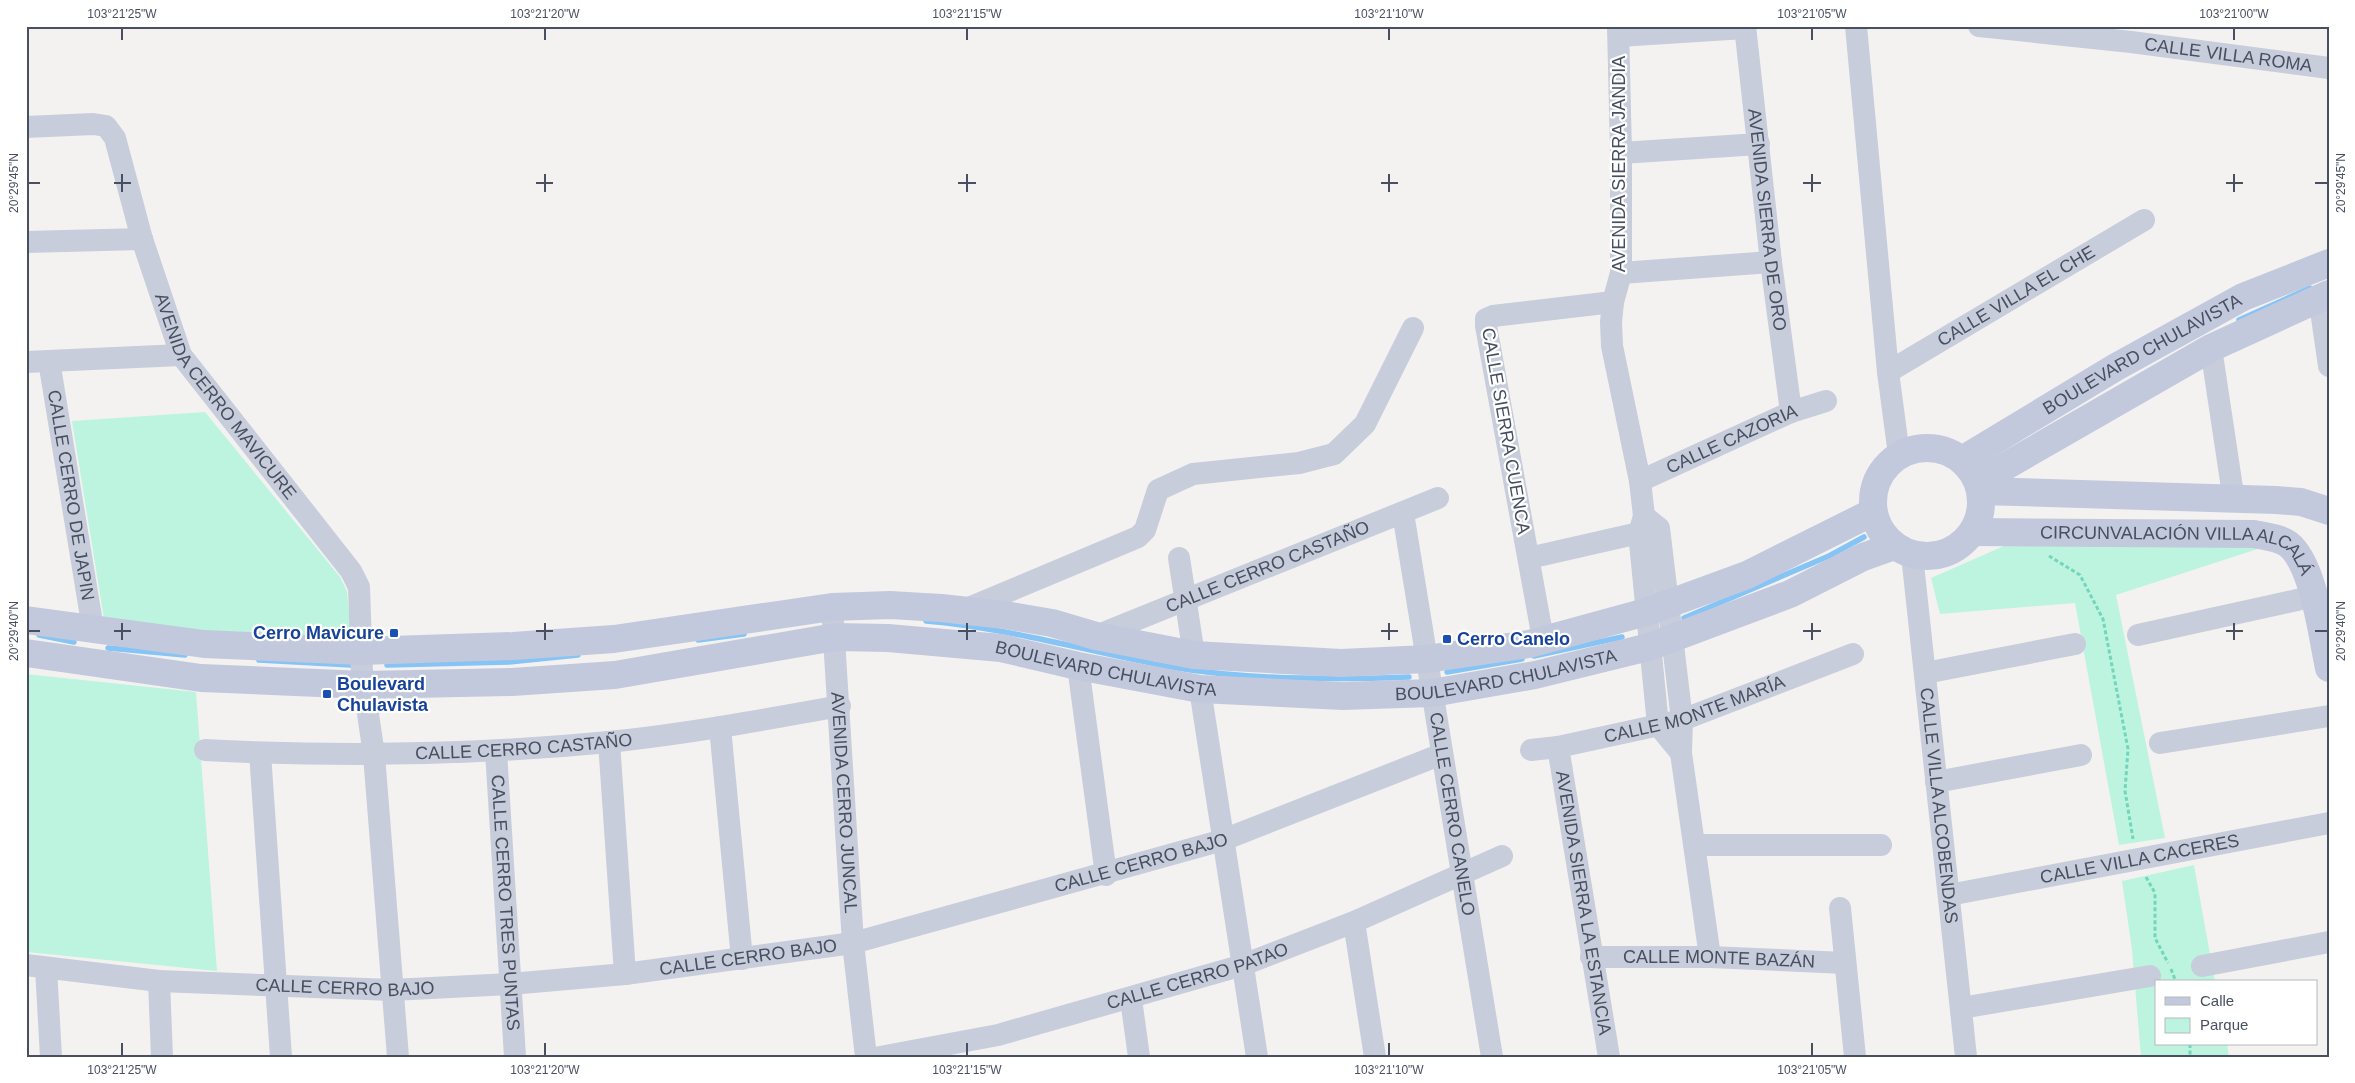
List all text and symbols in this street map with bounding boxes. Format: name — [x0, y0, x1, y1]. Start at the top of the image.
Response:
text: 103°21'25"W — [87, 7, 157, 21]
text: 103°21'20"W — [510, 7, 580, 21]
text: 103°21'15"W — [932, 7, 1002, 21]
text: 103°21'10"W — [1354, 7, 1424, 21]
text: 103°21'05"W — [1777, 7, 1847, 21]
text: 103°21'00"W — [2199, 7, 2269, 21]
street label: CALLE VILLA ROMA — [2143, 34, 2314, 76]
street label: AVENIDA SIERRA JANDIA — [1609, 56, 1629, 272]
street label: AVENIDA SIERRA DE ORO — [1744, 107, 1790, 332]
text: 20°29'45"N — [7, 153, 21, 213]
text: 20°29'45"N — [2334, 153, 2348, 213]
street label: CALLE VILLA EL CHE — [1934, 241, 2098, 350]
street label: AVENIDA CERRO MAVICURE — [151, 290, 301, 503]
street label: BOULEVARD CHULAVISTA — [2039, 290, 2245, 419]
street label: CALLE SIERRA CUENCA — [1478, 326, 1534, 536]
street label: CALLE CERRO DE JAPIN — [44, 388, 98, 602]
street label: CALLE CAZORIA — [1663, 401, 1800, 478]
street label: CALLE CERRO CASTAÑO — [1163, 517, 1372, 617]
street label: CIRCUNVALACIÓN VILLA ALCALÁ — [2040, 522, 2317, 578]
text: 20°29'40"N — [7, 601, 21, 661]
text: 20°29'40"N — [2334, 601, 2348, 661]
place label: Cerro Mavicure — [253, 623, 384, 643]
marker: Cerro Mavicure — [388, 627, 400, 639]
place label: Cerro Canelo — [1457, 629, 1570, 649]
marker: Cerro Canelo — [1441, 633, 1453, 645]
street label: BOULEVARD CHULAVISTA — [993, 637, 1217, 700]
street label: BOULEVARD CHULAVISTA — [1395, 645, 1619, 704]
street label: CALLE MONTE MARÍA — [1602, 671, 1788, 747]
place label: Boulevard Chulavista — [337, 674, 429, 715]
street label: CALLE VILLA ALCOBENDAS — [1916, 687, 1962, 925]
marker: Boulevard Chulavista — [321, 688, 333, 700]
street label: AVENIDA CERRO JUNCAL — [827, 691, 861, 914]
street label: CALLE CERRO CANELO — [1426, 711, 1479, 917]
street label: CALLE CERRO CASTAÑO — [415, 729, 633, 763]
street label: AVENIDA SIERRA LA ESTANCIA — [1552, 769, 1615, 1037]
street label: CALLE CERRO TRES PUNTAS — [487, 774, 523, 1031]
street label: CALLE CERRO BAJO — [1052, 829, 1230, 896]
street label: CALLE VILLA CACERES — [2038, 830, 2241, 888]
street label: CALLE CERRO BAJO — [658, 935, 838, 979]
street label: CALLE CERRO PATAO — [1104, 938, 1291, 1013]
street label: CALLE MONTE BAZÁN — [1623, 947, 1815, 972]
street label: CALLE CERRO BAJO — [255, 975, 435, 1000]
legend — [2155, 980, 2318, 1046]
text: Calle — [2200, 992, 2234, 1009]
text: Parque — [2200, 1016, 2248, 1033]
text: 103°21'25"W — [87, 1063, 157, 1077]
text: 103°21'20"W — [510, 1063, 580, 1077]
text: 103°21'15"W — [932, 1063, 1002, 1077]
text: 103°21'10"W — [1354, 1063, 1424, 1077]
text: 103°21'05"W — [1777, 1063, 1847, 1077]

